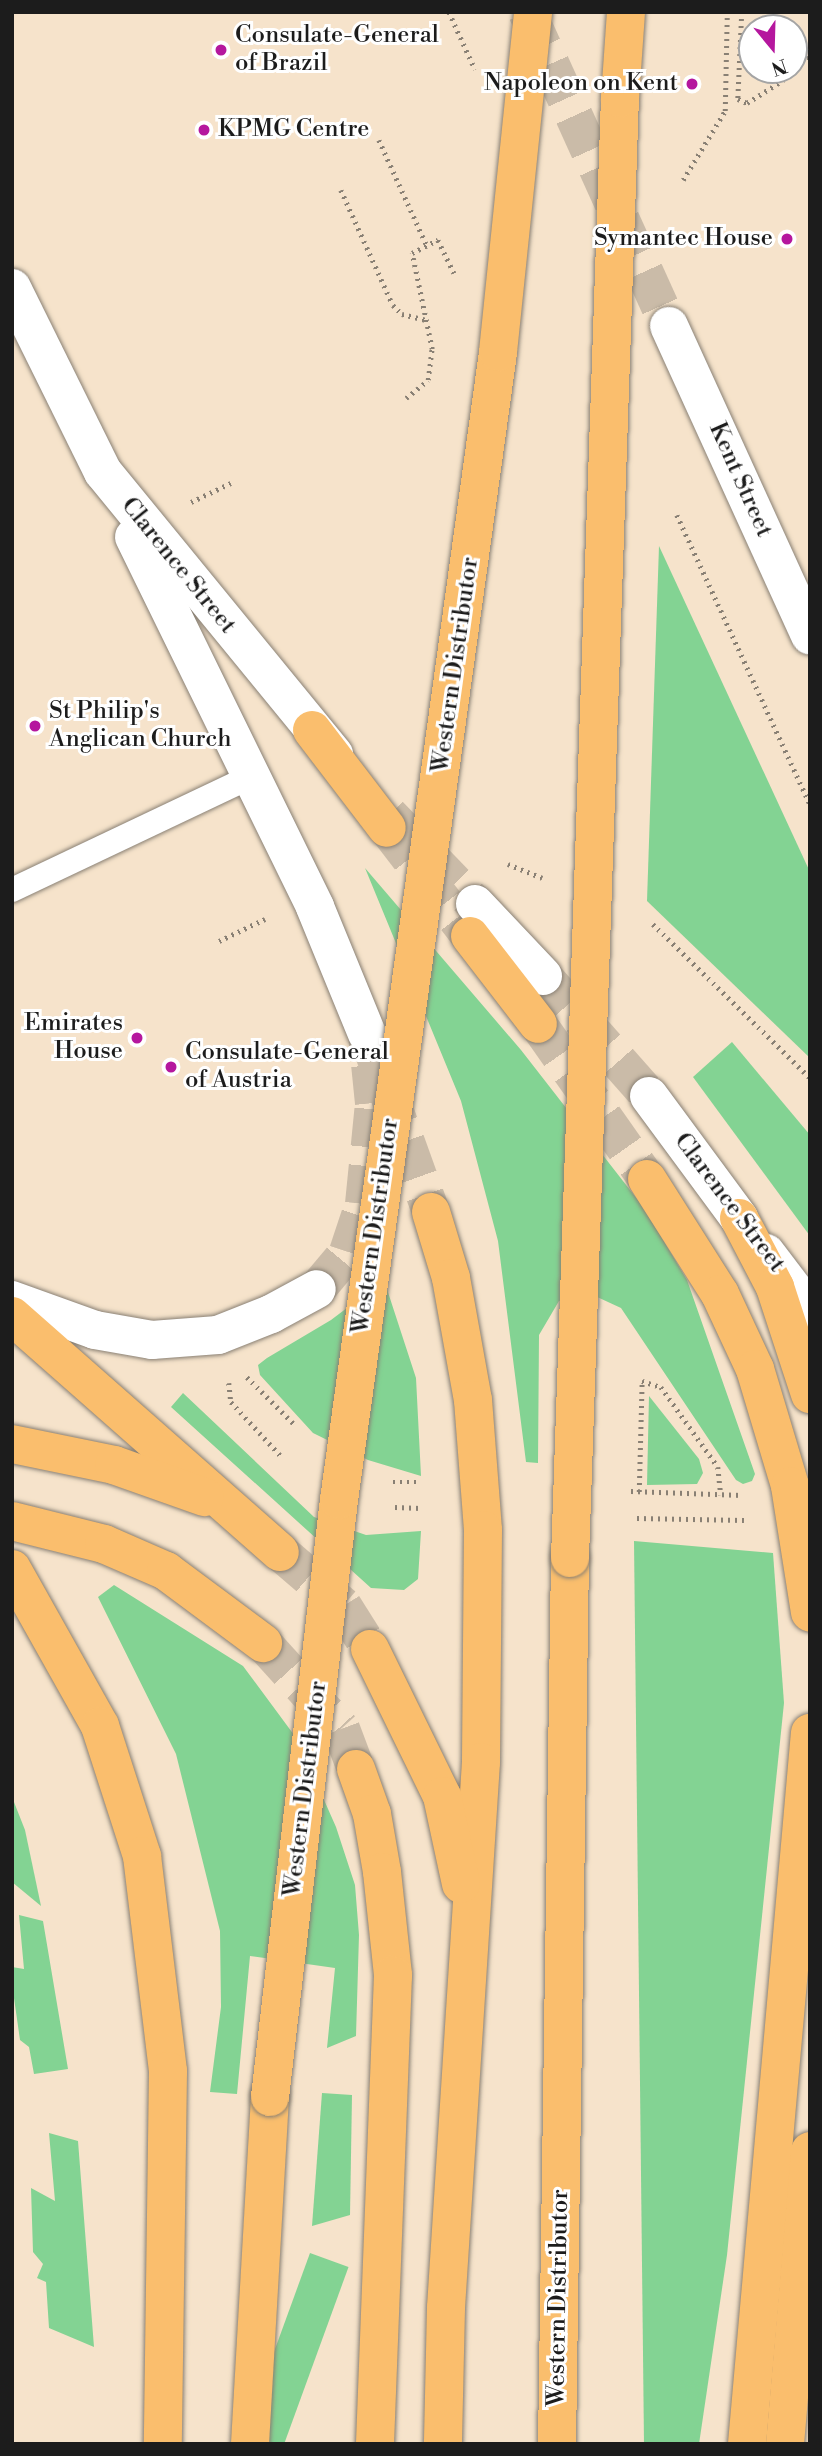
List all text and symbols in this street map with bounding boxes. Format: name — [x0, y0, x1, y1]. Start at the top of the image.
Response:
north arrow — [738, 14, 808, 84]
place label: Consulate-General of Brazil — [235, 22, 439, 78]
marker: Consulate-General of Brazil — [213, 42, 229, 58]
text: N — [768, 53, 790, 81]
place label: Napoleon on Kent — [484, 70, 678, 98]
marker: Napoleon on Kent — [684, 76, 700, 92]
place label: KPMG Centre — [218, 116, 369, 144]
marker: KPMG Centre — [196, 122, 212, 138]
place label: Symantec House — [594, 225, 773, 253]
marker: Symantec House — [779, 231, 795, 247]
street label: Kent Street — [702, 418, 778, 542]
street label: Clarence Street — [114, 492, 242, 640]
street label: Western Distributor — [427, 555, 485, 775]
place label: St Philip's Anglican Church — [49, 698, 232, 754]
marker: St Philip's Anglican Church — [27, 718, 43, 734]
place label: Emirates House — [24, 1010, 123, 1066]
marker: Emirates House — [129, 1030, 145, 1046]
place label: Consulate-General of Austria — [185, 1039, 389, 1095]
marker: Consulate-General of Austria — [163, 1059, 179, 1075]
street label: Western Distributor — [347, 1116, 405, 1336]
street label: Clarence Street — [667, 1128, 791, 1278]
street label: Western Distributor — [278, 1679, 334, 1899]
street label: Western Distributor — [543, 2189, 575, 2407]

